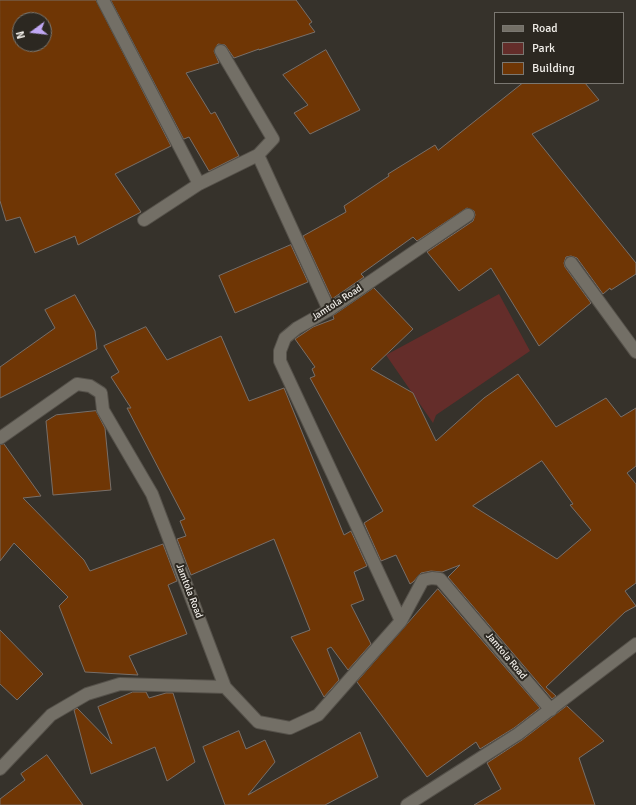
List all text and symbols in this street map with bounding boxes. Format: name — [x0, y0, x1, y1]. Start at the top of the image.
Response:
north arrow — [12, 12, 52, 52]
legend — [494, 12, 624, 84]
text: Road — [532, 21, 558, 36]
text: N — [14, 30, 28, 40]
text: Park — [532, 41, 555, 56]
text: Building — [532, 61, 575, 76]
street label: Jamtola Road — [310, 282, 364, 324]
street label: Jamtola Road — [173, 562, 205, 620]
street label: Jamtola Road — [483, 630, 529, 682]

